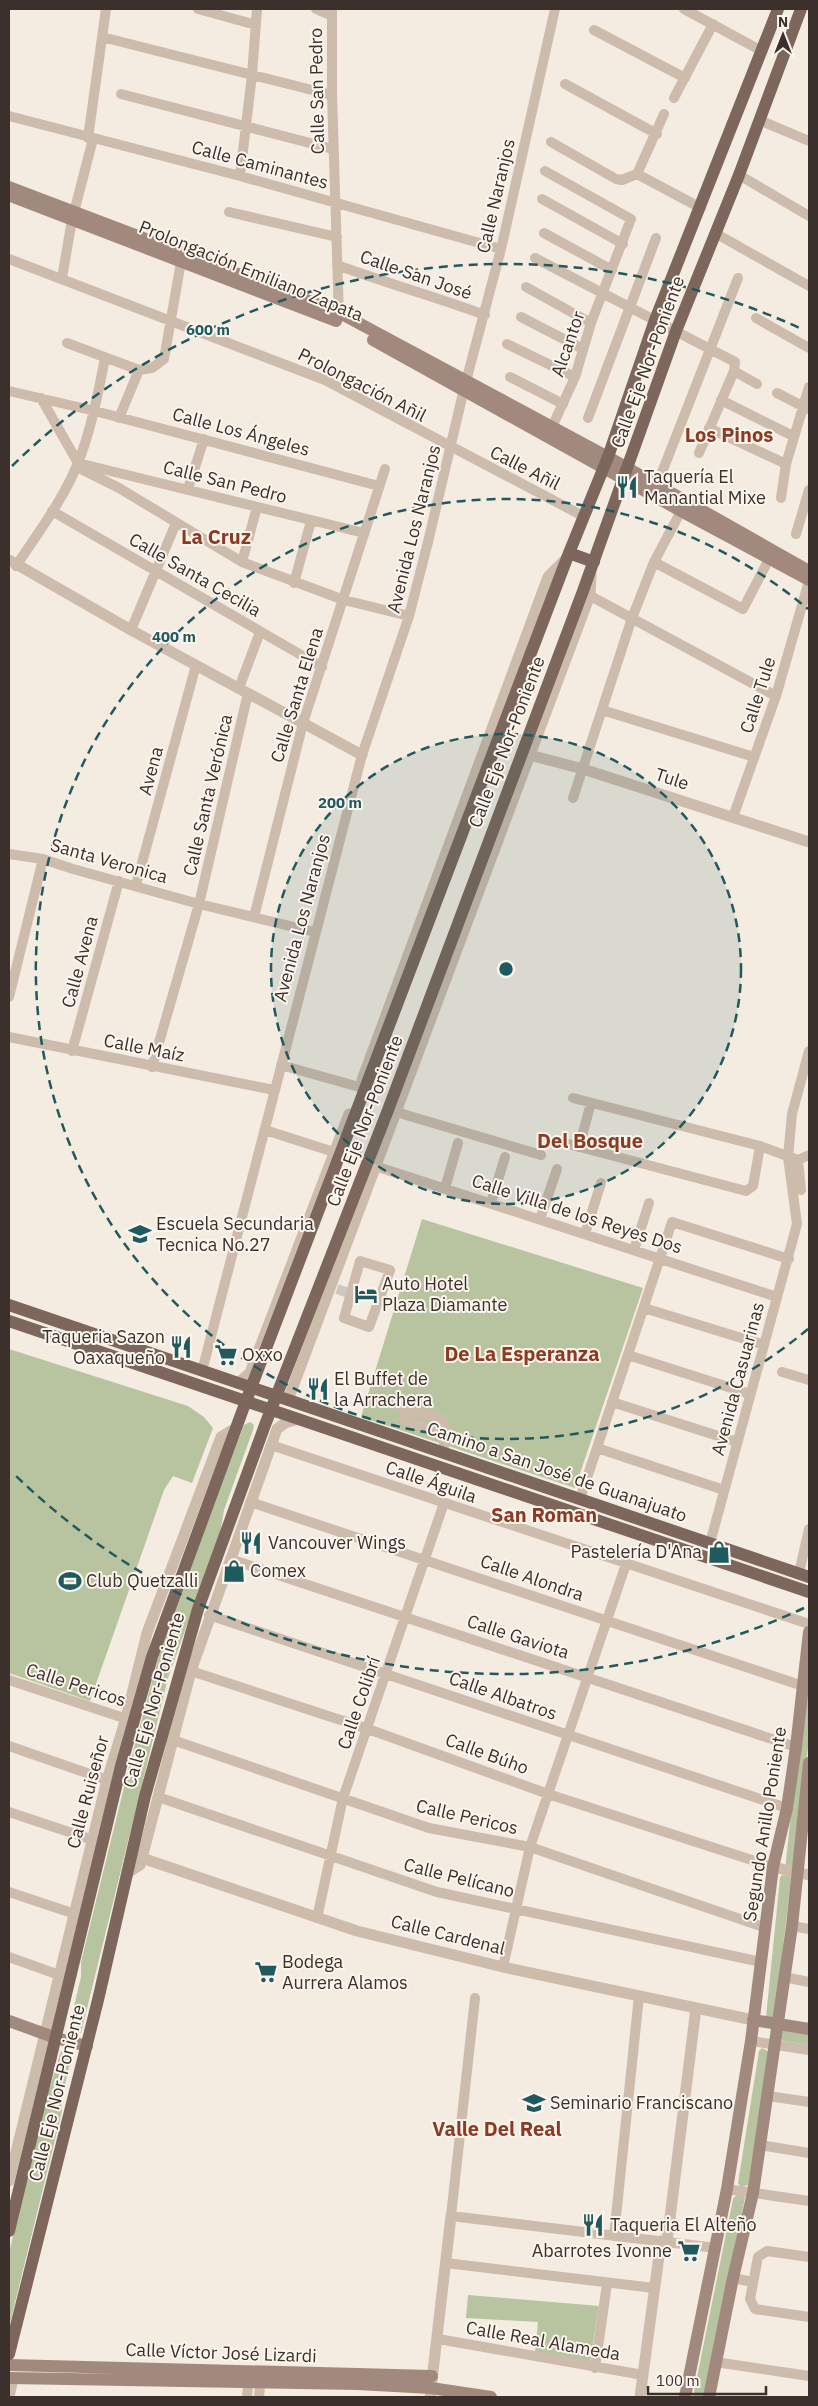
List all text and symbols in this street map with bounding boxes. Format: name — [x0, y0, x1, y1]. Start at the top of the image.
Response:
north arrow — [758, 10, 808, 60]
text: N — [778, 13, 788, 31]
street label: Calle San Pedro — [304, 27, 329, 155]
street label: Calle Caminantes — [189, 135, 331, 194]
street label: Calle Naranjos — [471, 136, 520, 255]
street label: Prolongación Emiliano Zapata — [136, 215, 367, 326]
street label: Calle San José — [357, 245, 475, 304]
street label: Calle Eje Nor-Poniente — [606, 272, 689, 451]
street label: Alcantor — [546, 307, 590, 380]
text: 600 m — [186, 320, 230, 339]
street label: Prolongación Añil — [294, 342, 430, 427]
street label: Calle Los Ángeles — [170, 402, 312, 461]
district label: Los Pinos — [685, 421, 773, 448]
street label: Calle Añil — [486, 440, 564, 495]
street label: Avenida Los Naranjos — [381, 442, 446, 615]
street label: Calle San Pedro — [161, 455, 289, 508]
place label: Taquería El Manantial Mixe — [644, 465, 766, 509]
restaurant icon: Taquería El Manantial Mixe — [614, 474, 640, 500]
district label: La Cruz — [181, 523, 251, 550]
street label: Calle Santa Cecilia — [125, 527, 266, 622]
street label: Calle Santa Elena — [265, 624, 328, 765]
text: 400 m — [152, 627, 196, 646]
street label: Calle Eje Nor-Poniente — [463, 653, 550, 831]
street label: Calle Tule — [734, 654, 781, 736]
street label: Calle Santa Verónica — [178, 711, 237, 878]
street label: Avena — [133, 744, 168, 798]
street label: Tule — [652, 762, 692, 795]
text: 200 m — [318, 793, 362, 812]
street label: Avenida Los Naranjos — [268, 831, 335, 1004]
street label: Santa Veronica — [48, 833, 171, 888]
street label: Calle Avena — [56, 913, 103, 1010]
centre of rings — [497, 960, 515, 978]
street label: Calle Maíz — [102, 1028, 186, 1067]
street label: Calle Eje Nor-Poniente — [321, 1032, 408, 1210]
district label: Del Bosque — [537, 1127, 643, 1154]
street label: Calle Villa de los Reyes Dos — [469, 1169, 685, 1258]
place label: Escuela Secundaria Tecnica No.27 — [156, 1212, 314, 1256]
school or university icon: Escuela Secundaria Tecnica No.27 — [127, 1221, 153, 1247]
place label: Auto Hotel Plaza Diamante — [382, 1272, 508, 1316]
hotel icon: Auto Hotel Plaza Diamante — [353, 1281, 379, 1307]
street label: Avenida Casuarinas — [706, 1300, 769, 1458]
place label: Taqueria Sazon Oaxaqueño — [42, 1325, 165, 1369]
restaurant icon: Taqueria Sazon Oaxaqueño — [168, 1334, 194, 1360]
district label: De La Esperanza — [444, 1340, 600, 1367]
supermarket icon: Oxxo — [213, 1342, 239, 1368]
place label: Oxxo — [242, 1343, 283, 1366]
place label: El Buffet de la Arrachera — [334, 1367, 433, 1411]
restaurant icon: El Buffet de la Arrachera — [305, 1376, 331, 1402]
street label: Camino a San José de Guanajuato — [424, 1416, 690, 1527]
street label: Calle Águila — [383, 1455, 480, 1508]
district label: San Roman — [491, 1501, 597, 1528]
restaurant icon: Vancouver Wings — [238, 1530, 264, 1556]
place label: Vancouver Wings — [268, 1531, 406, 1554]
shop icon: Pastelería D'Ana — [706, 1539, 732, 1565]
place label: Pastelería D'Ana — [570, 1540, 702, 1563]
street label: Calle Alondra — [477, 1549, 587, 1606]
shop icon: Comex — [221, 1558, 247, 1584]
place label: Comex — [250, 1559, 306, 1582]
sports icon: Club Quetzalli — [57, 1568, 83, 1594]
place label: Club Quetzalli — [86, 1569, 198, 1592]
street label: Calle Eje Nor-Poniente — [117, 1609, 190, 1790]
street label: Calle Gaviota — [464, 1609, 572, 1664]
street label: Calle Colibrí — [332, 1653, 385, 1752]
street label: Calle Pericos — [23, 1658, 129, 1712]
street label: Calle Albatros — [446, 1666, 560, 1725]
street label: Segundo Anillo Poniente — [738, 1725, 791, 1923]
street label: Calle Búho — [442, 1728, 532, 1779]
street label: Calle Ruiseñor — [61, 1732, 114, 1851]
street label: Calle Pericos — [414, 1794, 520, 1839]
street label: Calle Pelícano — [401, 1853, 517, 1902]
street label: Calle Cardenal — [389, 1909, 508, 1960]
place label: Bodega Aurrera Alamos — [282, 1950, 408, 1994]
supermarket icon: Bodega Aurrera Alamos — [253, 1959, 279, 1985]
street label: Calle Eje Nor-Poniente — [23, 2002, 90, 2184]
school or university icon: Seminario Franciscano — [521, 2090, 547, 2116]
place label: Seminario Franciscano — [550, 2091, 733, 2114]
district label: Valle Del Real — [432, 2115, 562, 2142]
restaurant icon: Taqueria El Alteño — [580, 2212, 606, 2238]
place label: Taqueria El Alteño — [610, 2213, 757, 2236]
supermarket icon: Abarrotes Ivonne — [676, 2238, 702, 2264]
place label: Abarrotes Ivonne — [532, 2239, 672, 2262]
street label: Calle Real Alameda — [464, 2316, 622, 2365]
street label: Calle Víctor José Lizardi — [125, 2338, 317, 2367]
scale bar — [648, 2364, 766, 2396]
text: 100 m — [656, 2371, 700, 2390]

